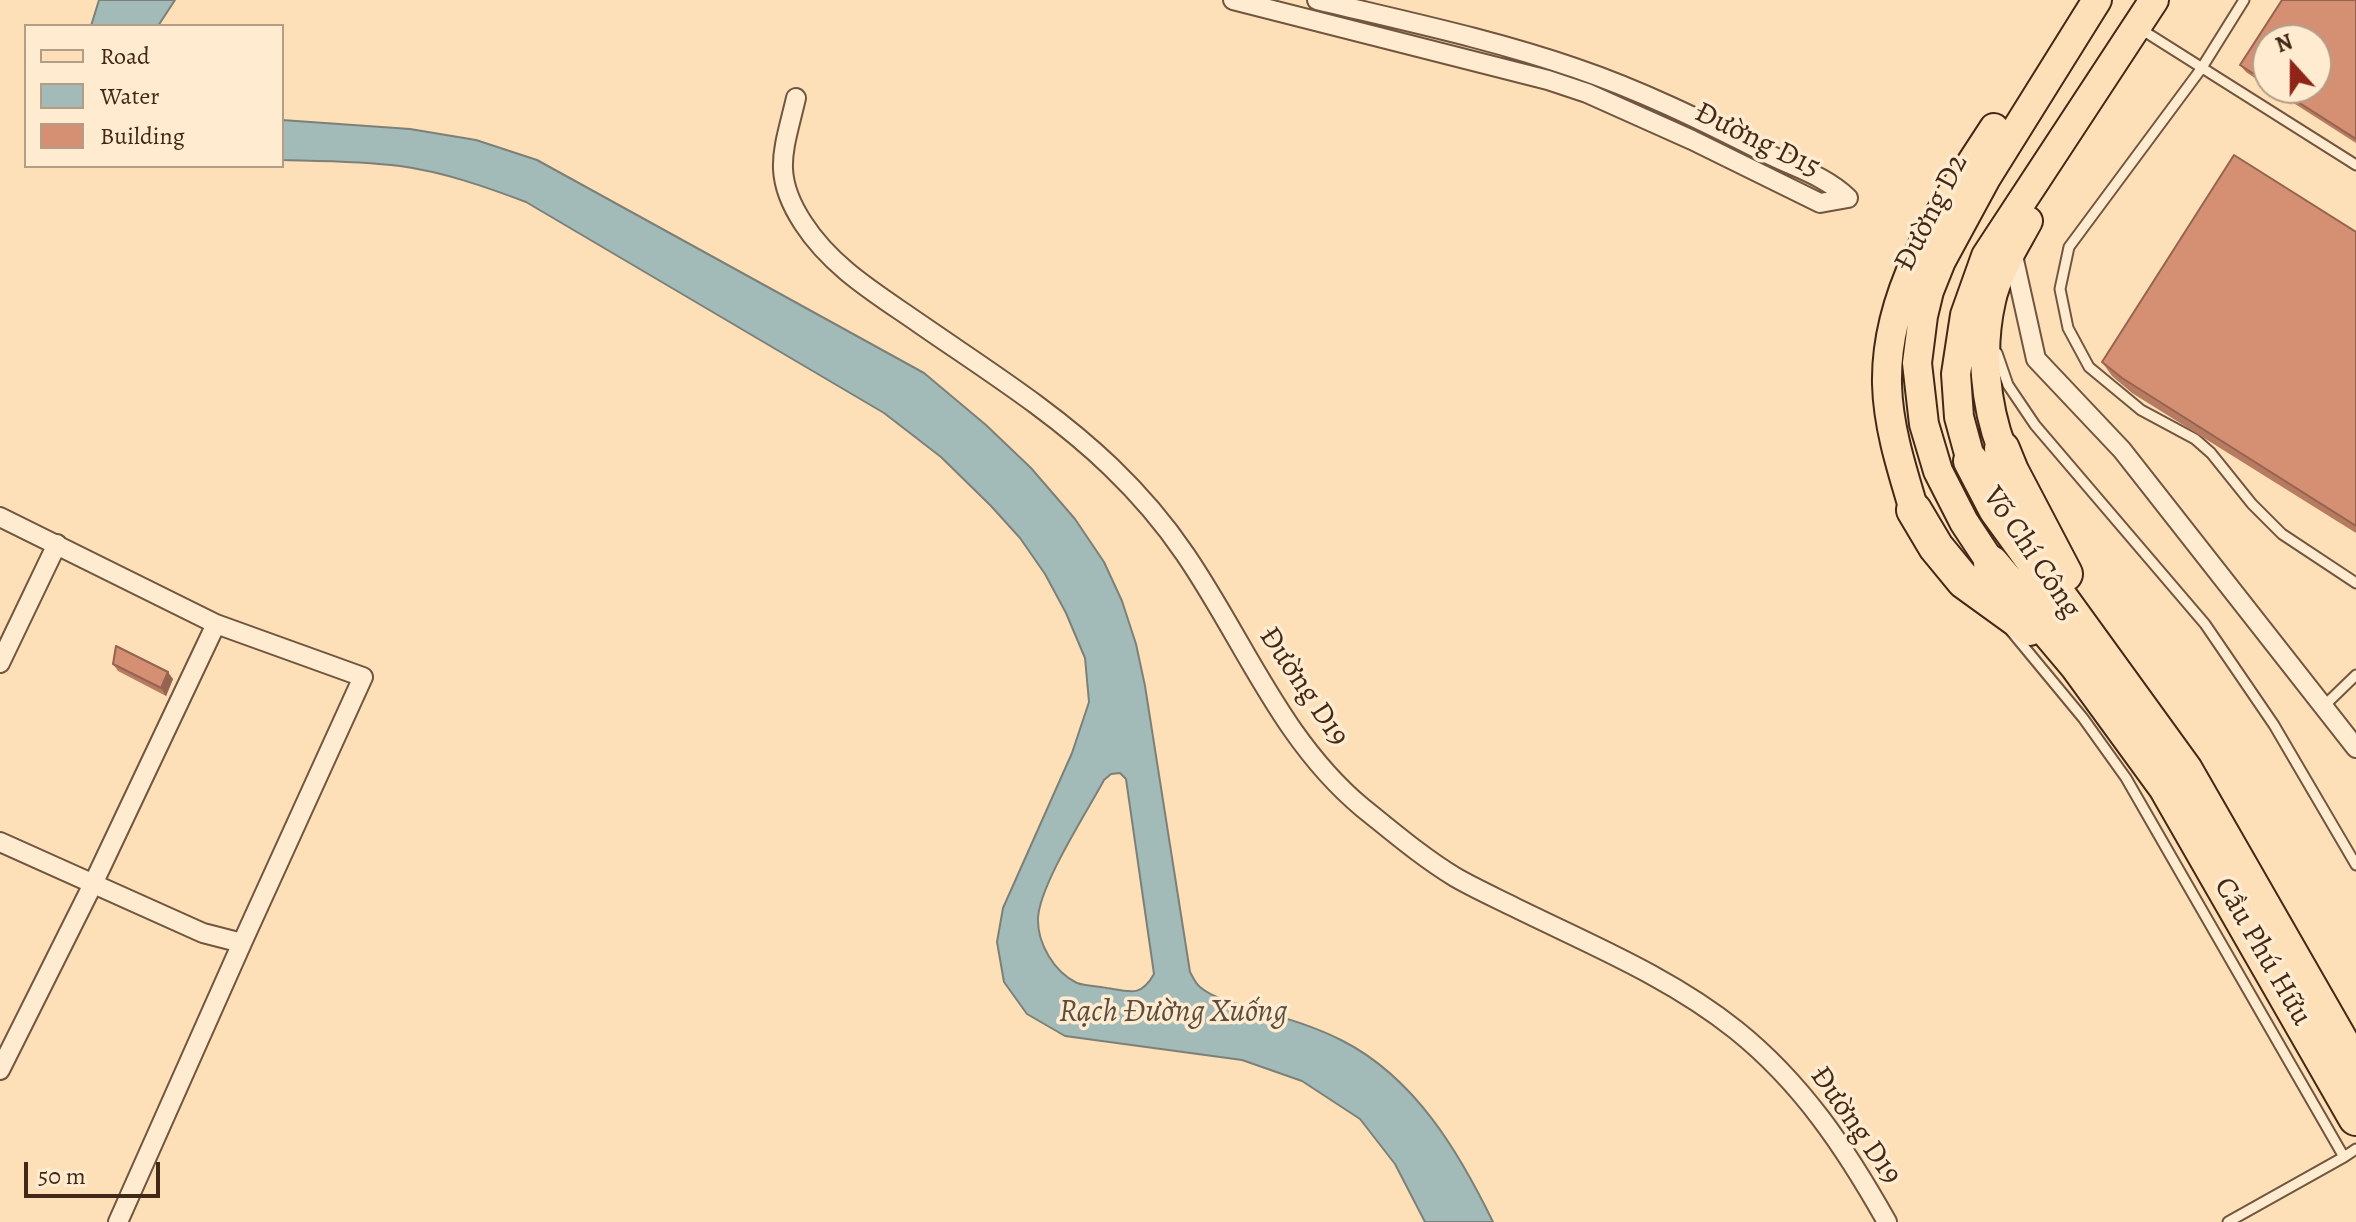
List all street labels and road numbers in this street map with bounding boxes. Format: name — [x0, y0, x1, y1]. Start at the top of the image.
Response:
street label: Đường D15 — [1688, 95, 1826, 187]
street label: Đường D2 — [1887, 149, 1977, 277]
street label: Võ Chí Công — [1974, 480, 2088, 626]
street label: Đường D19 — [1250, 621, 1356, 753]
street label: Cầu Phú Hữu — [2205, 872, 2319, 1032]
street label: Đường D19 — [1801, 1060, 1909, 1192]

